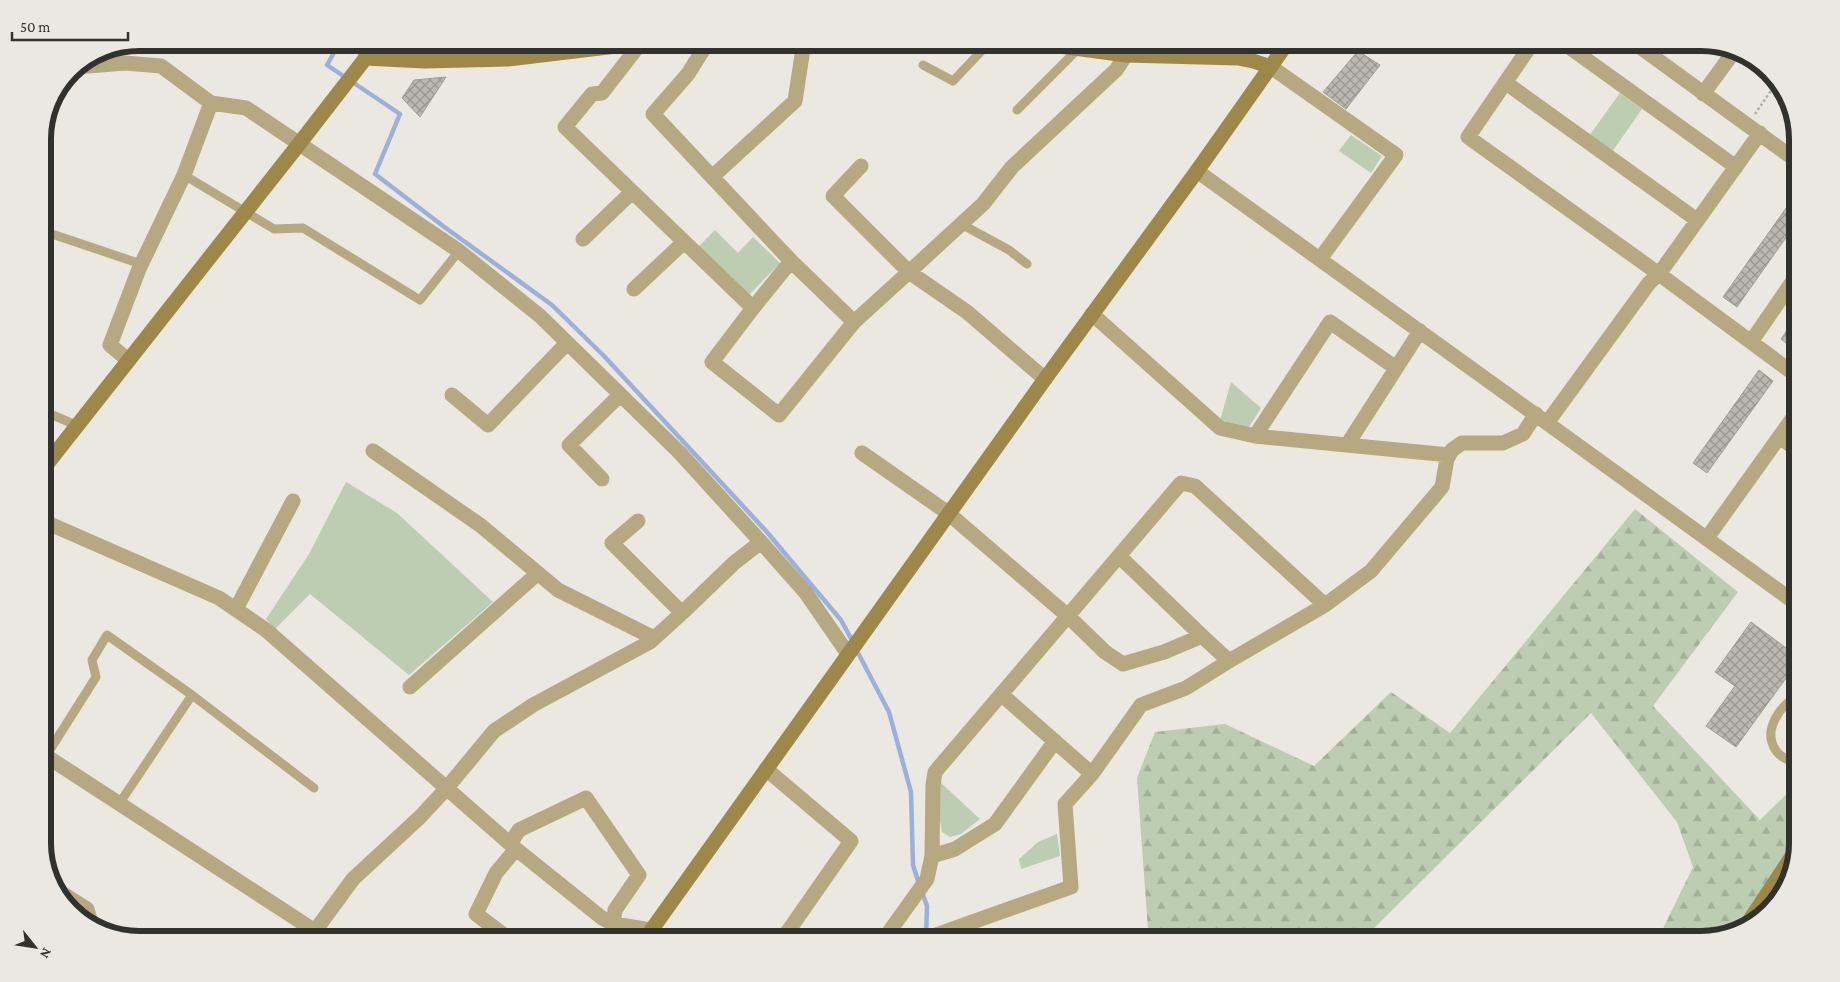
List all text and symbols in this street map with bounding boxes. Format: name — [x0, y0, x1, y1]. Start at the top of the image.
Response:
scale bar — [12, 10, 129, 42]
text: 50 m — [20, 19, 50, 35]
north arrow — [10, 922, 60, 972]
text: N — [37, 945, 56, 962]

